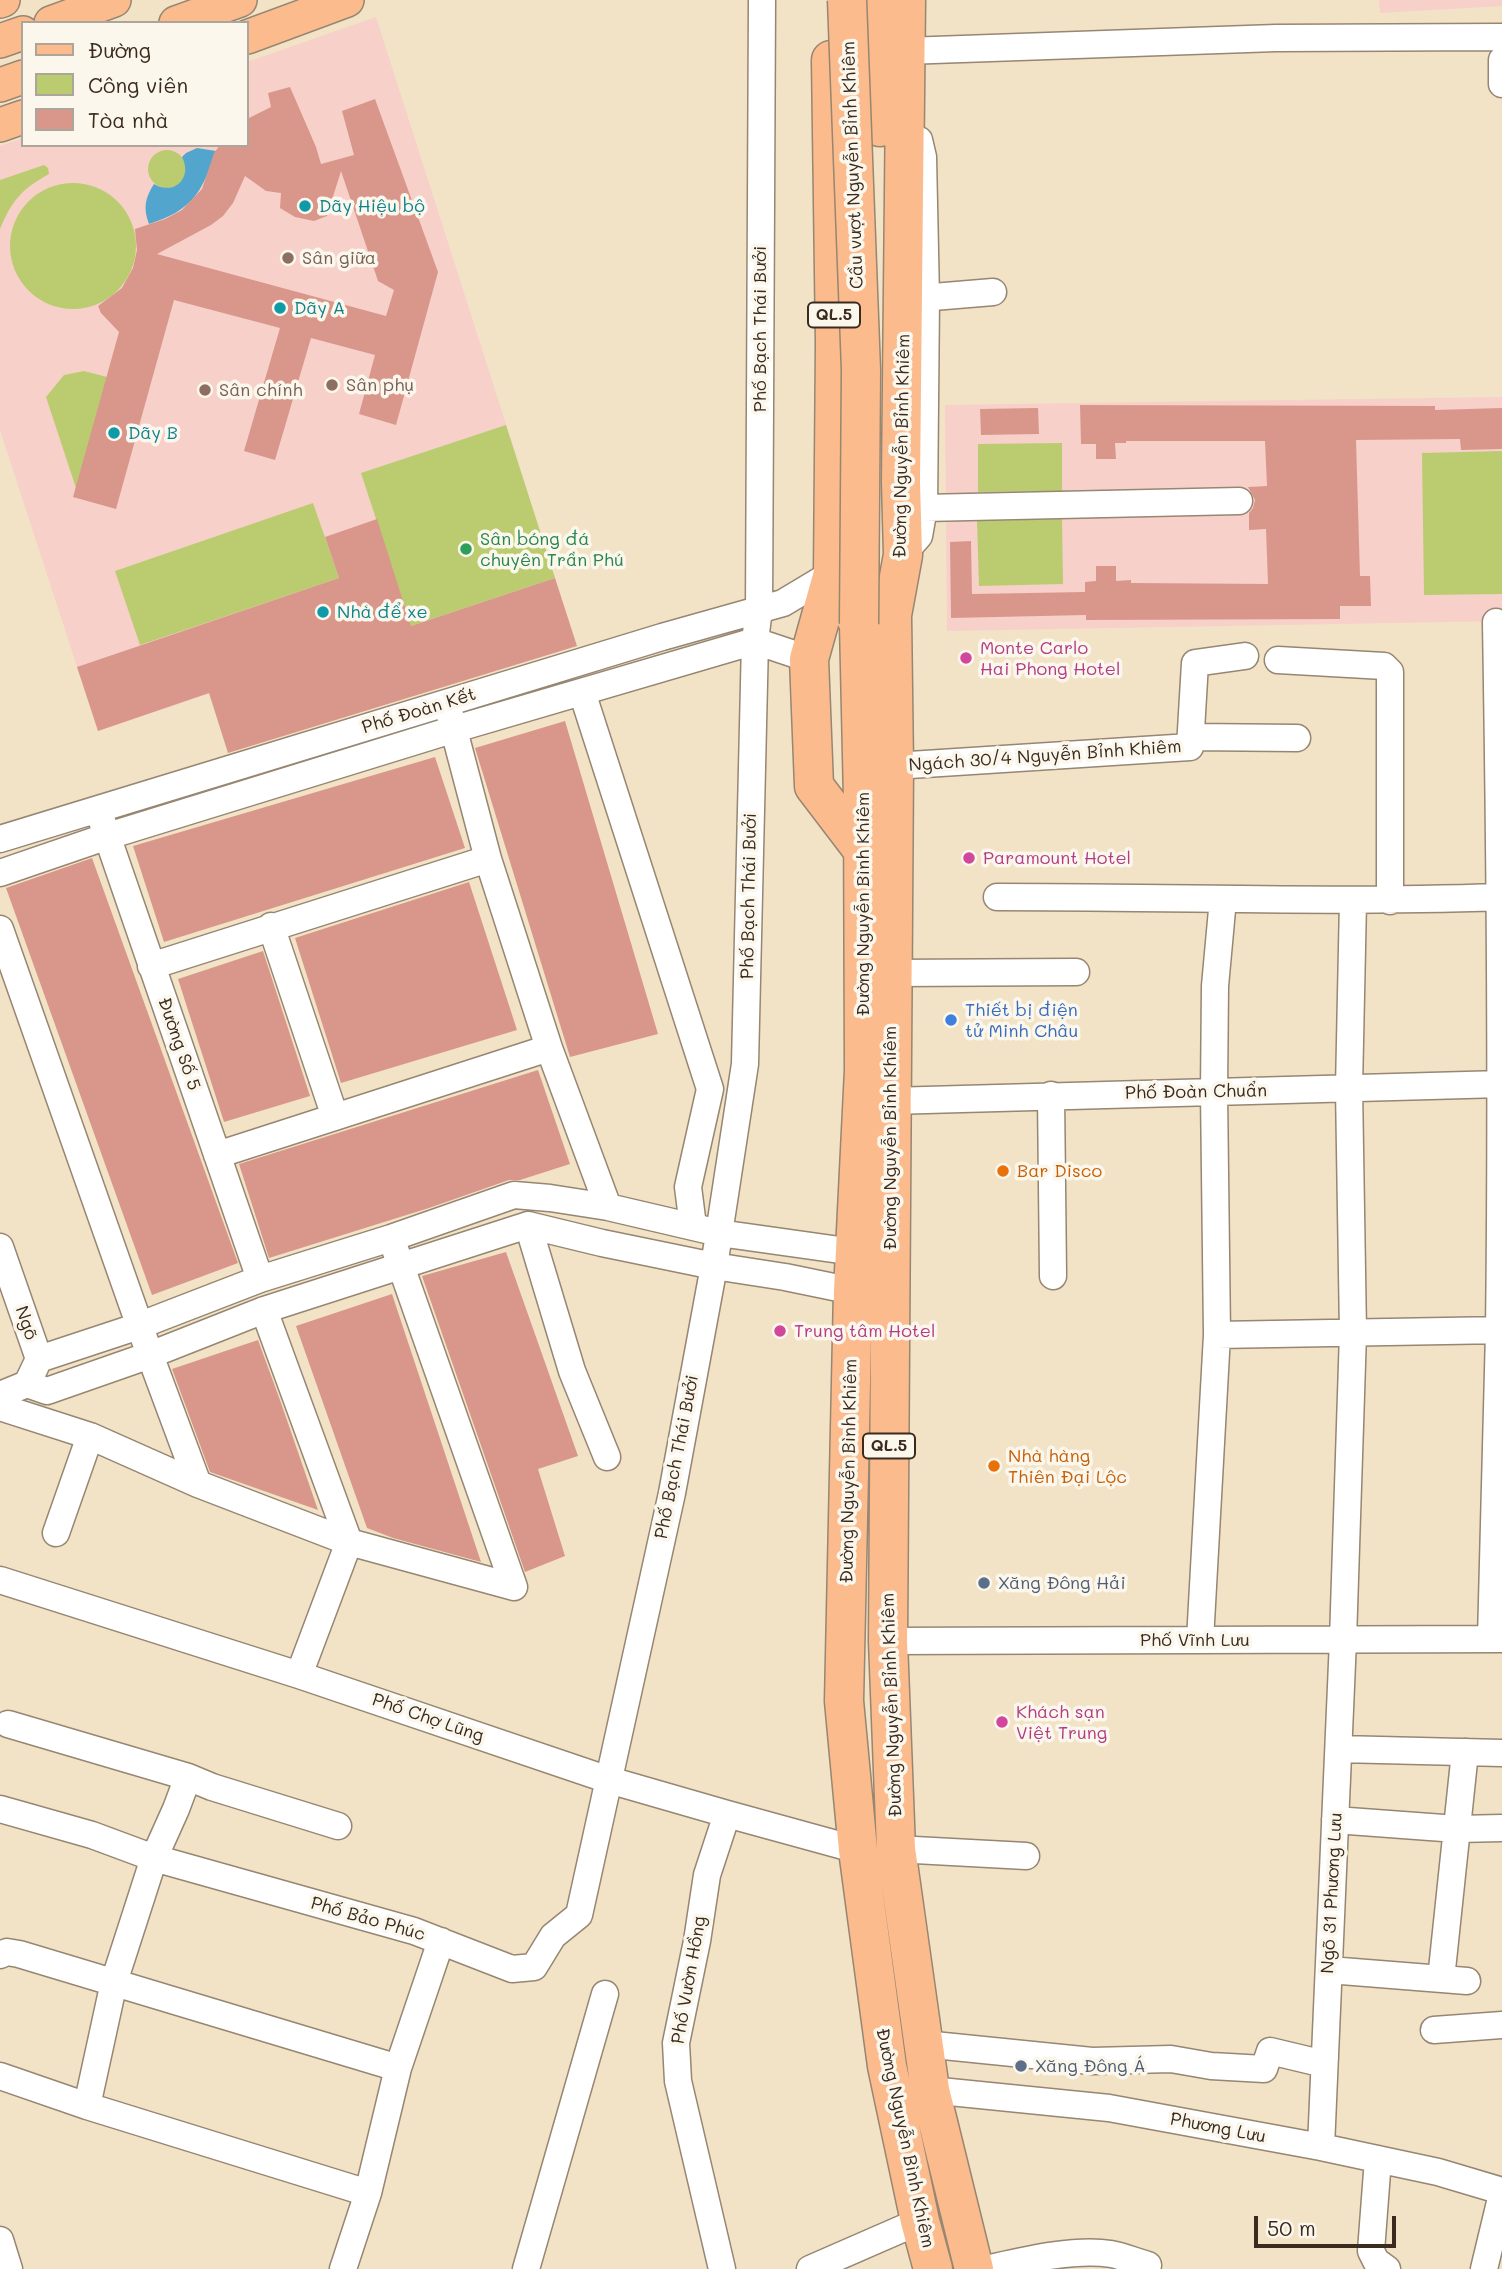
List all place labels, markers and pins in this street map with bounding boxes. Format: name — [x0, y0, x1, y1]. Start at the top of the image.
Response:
place label: Dãy Hiệu bộ — [319, 195, 425, 217]
marker: Dãy Hiệu bộ — [297, 198, 313, 214]
place label: Sân giữa — [302, 247, 376, 269]
marker: Sân giữa — [280, 250, 296, 266]
place label: Dãy A — [294, 297, 345, 319]
marker: Dãy A — [272, 300, 288, 316]
place label: Sân phụ — [346, 374, 414, 396]
marker: Sân phụ — [324, 377, 340, 393]
place label: Sân chính — [219, 379, 303, 401]
marker: Sân chính — [197, 382, 213, 398]
place label: Dãy B — [128, 422, 178, 444]
marker: Dãy B — [106, 425, 122, 441]
place label: Sân bóng đá chuyên Trần Phú — [480, 528, 624, 570]
marker: Sân bóng đá chuyên Trần Phú — [458, 541, 474, 557]
place label: Nhà để xe — [337, 601, 428, 623]
marker: Nhà để xe — [315, 604, 331, 620]
place label: Monte Carlo Hai Phong Hotel — [980, 637, 1120, 680]
marker: Monte Carlo Hai Phong Hotel — [958, 650, 974, 666]
place label: Paramount Hotel — [983, 847, 1131, 869]
marker: Paramount Hotel — [961, 850, 977, 866]
place label: Thiết bị điện tử Minh Châu — [965, 999, 1078, 1042]
marker: Thiết bị điện tử Minh Châu — [943, 1012, 959, 1028]
place label: Bar Disco — [1017, 1160, 1102, 1182]
marker: Bar Disco — [995, 1163, 1011, 1179]
place label: Trung tâm Hotel — [794, 1320, 935, 1342]
marker: Trung tâm Hotel — [772, 1323, 788, 1339]
place label: Nhà hàng Thiên Đại Lộc — [1008, 1445, 1127, 1488]
marker: Nhà hàng Thiên Đại Lộc — [986, 1458, 1002, 1474]
place label: Xăng Đông Hải — [998, 1572, 1126, 1594]
marker: Xăng Đông Hải — [976, 1575, 992, 1591]
place label: Khách sạn Việt Trung — [1016, 1701, 1107, 1744]
marker: Khách sạn Việt Trung — [994, 1714, 1010, 1730]
place label: Xăng Đông Á — [1035, 2055, 1146, 2077]
marker: Xăng Đông Á — [1013, 2058, 1029, 2074]

